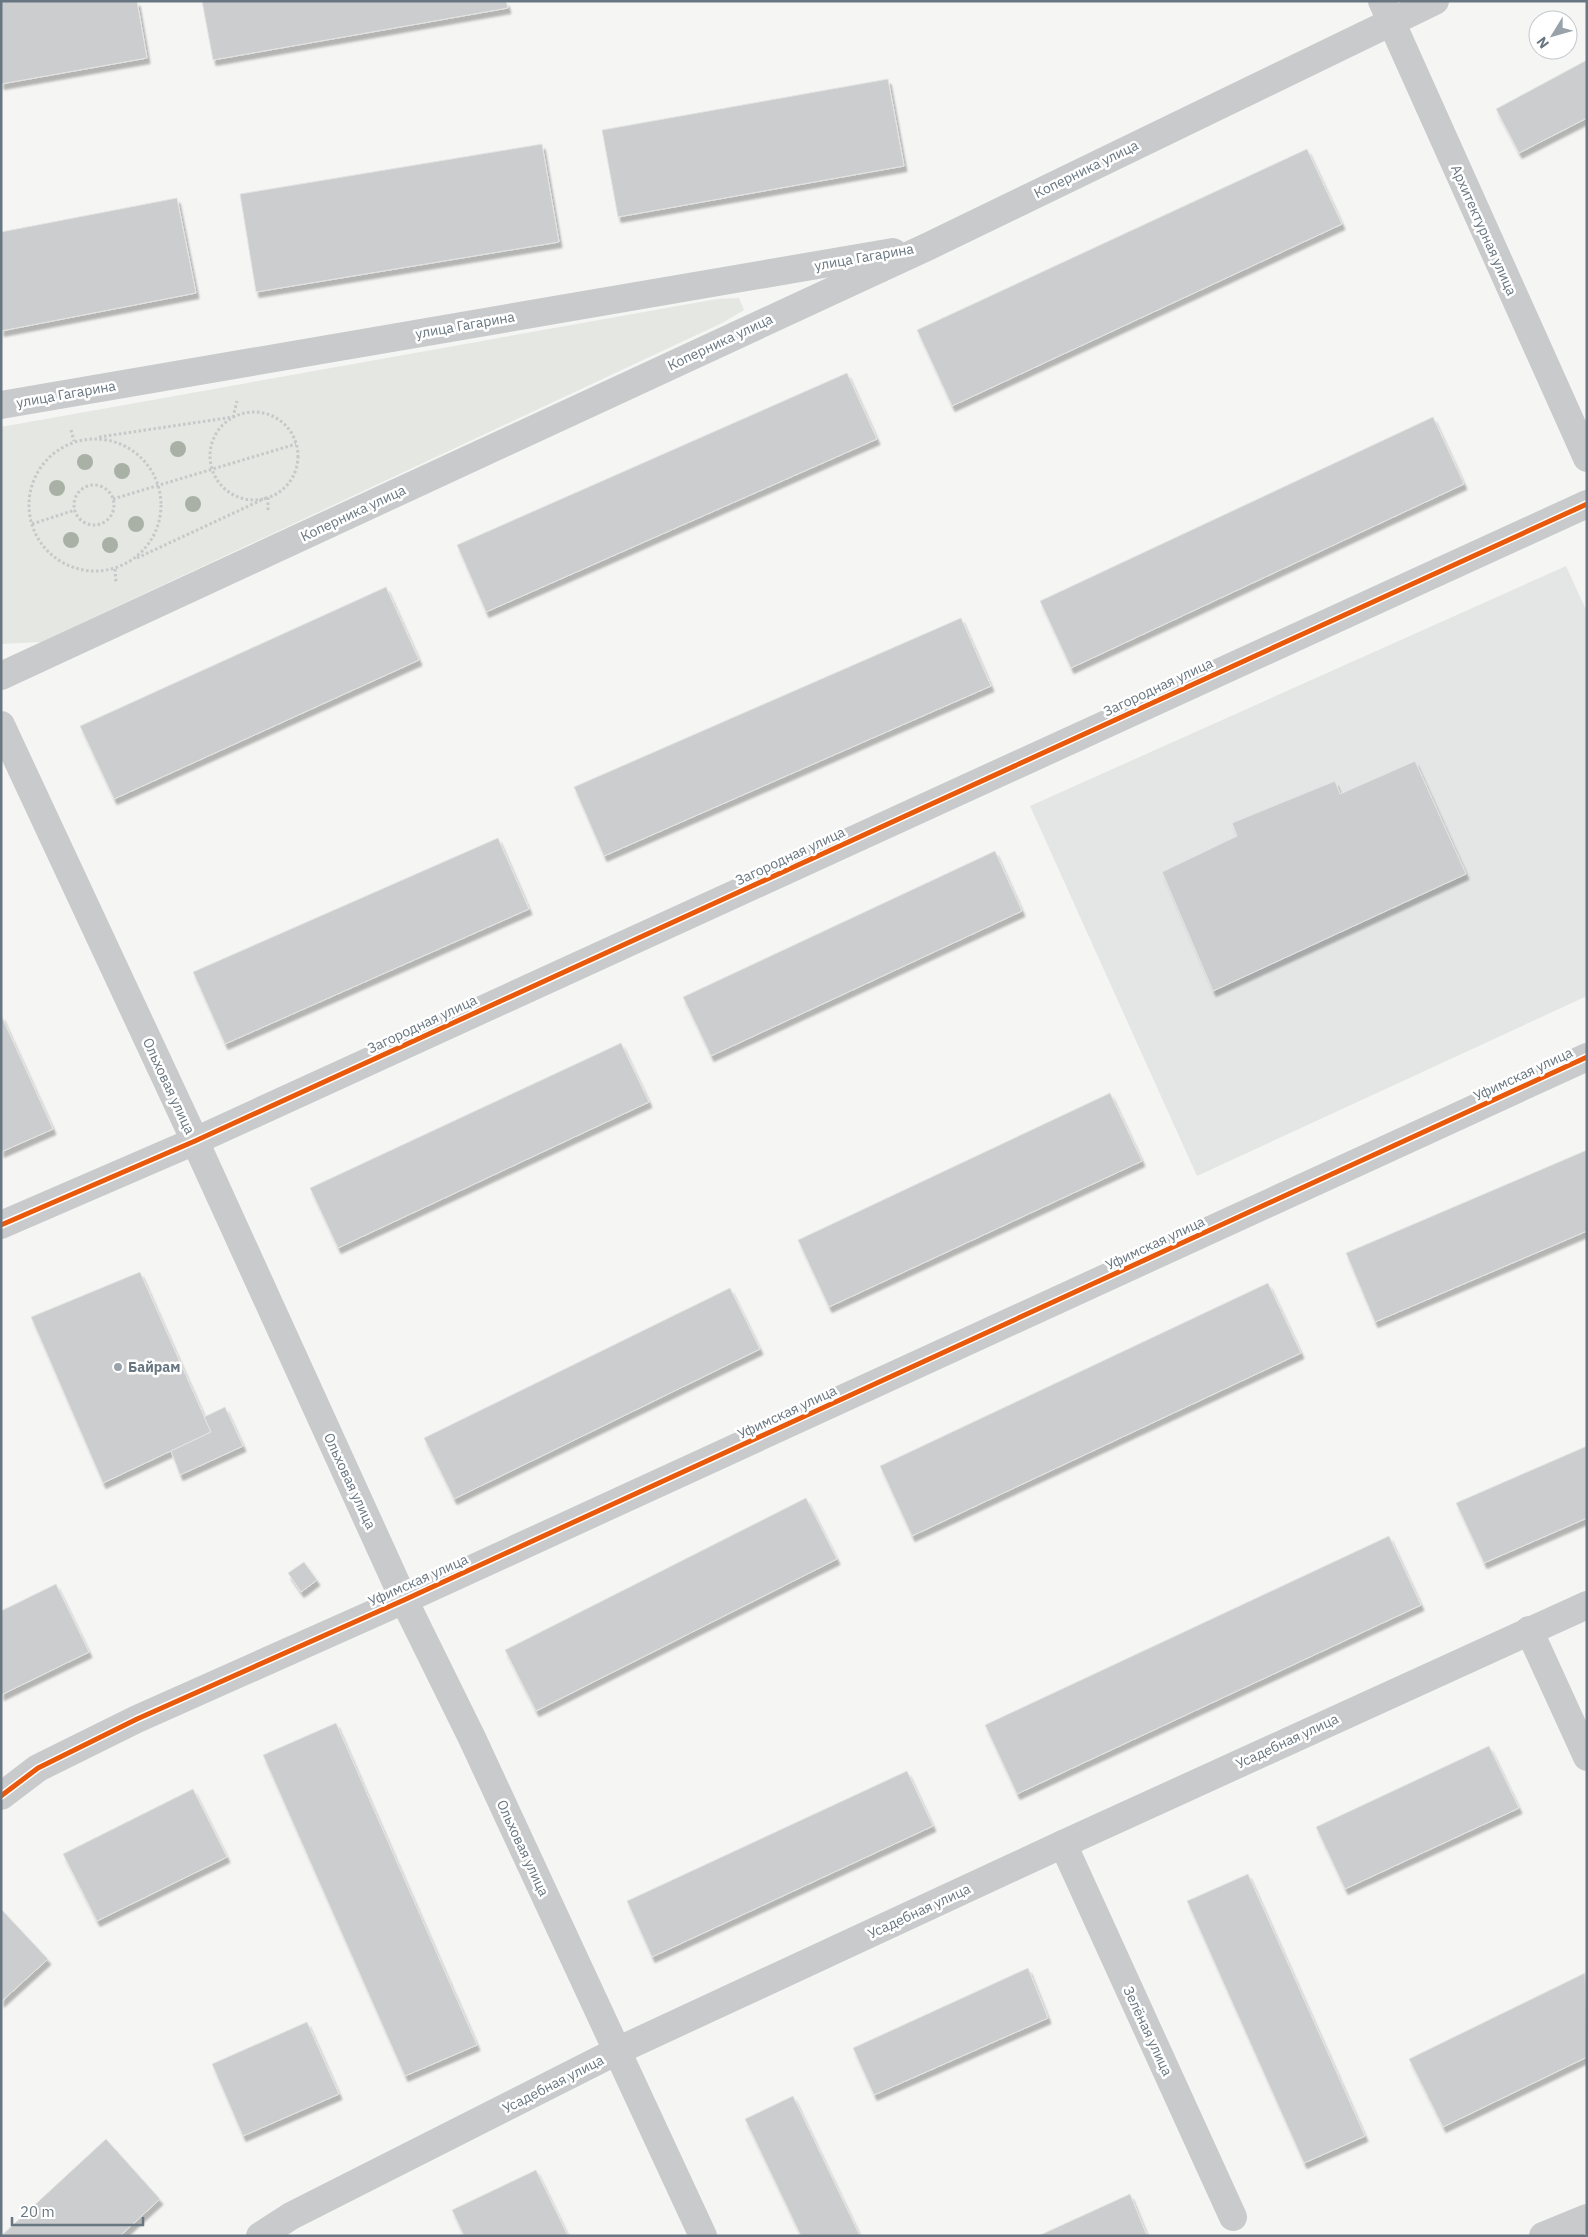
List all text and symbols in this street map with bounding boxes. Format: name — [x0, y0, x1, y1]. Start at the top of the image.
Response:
north arrow — [1528, 10, 1578, 60]
text: N — [1532, 33, 1553, 52]
street label: Коперника улица — [1031, 136, 1142, 202]
street label: Архитектурная улица — [1447, 162, 1521, 299]
street label: улица Гагарина — [813, 239, 916, 275]
street label: улица Гагарина — [414, 307, 517, 343]
street label: Коперника улица — [664, 309, 776, 374]
street label: улица Гагарина — [15, 376, 118, 412]
street label: Коперника улица — [297, 480, 409, 545]
street label: Загородная улица — [1100, 653, 1216, 720]
street label: Загородная улица — [732, 822, 848, 889]
street label: Загородная улица — [364, 990, 480, 1057]
street label: Ольховая улица — [139, 1035, 199, 1138]
street label: Уфимская улица — [1470, 1043, 1576, 1105]
street label: Уфимская улица — [1102, 1212, 1208, 1274]
place label: Байрам — [128, 1358, 180, 1376]
marker: Байрам — [112, 1361, 124, 1373]
street label: Уфимская улица — [734, 1381, 840, 1443]
street label: Ольховая улица — [320, 1430, 380, 1533]
street label: Уфимская улица — [365, 1550, 471, 1610]
street label: Усадебная улица — [1233, 1709, 1342, 1773]
street label: Ольховая улица — [493, 1797, 553, 1900]
street label: Усадебная улица — [865, 1879, 974, 1943]
street label: Зелёная улица — [1119, 1983, 1177, 2079]
street label: Усадебная улица — [499, 2050, 607, 2117]
scale bar — [12, 2194, 144, 2226]
text: 20 m — [20, 2202, 55, 2221]

